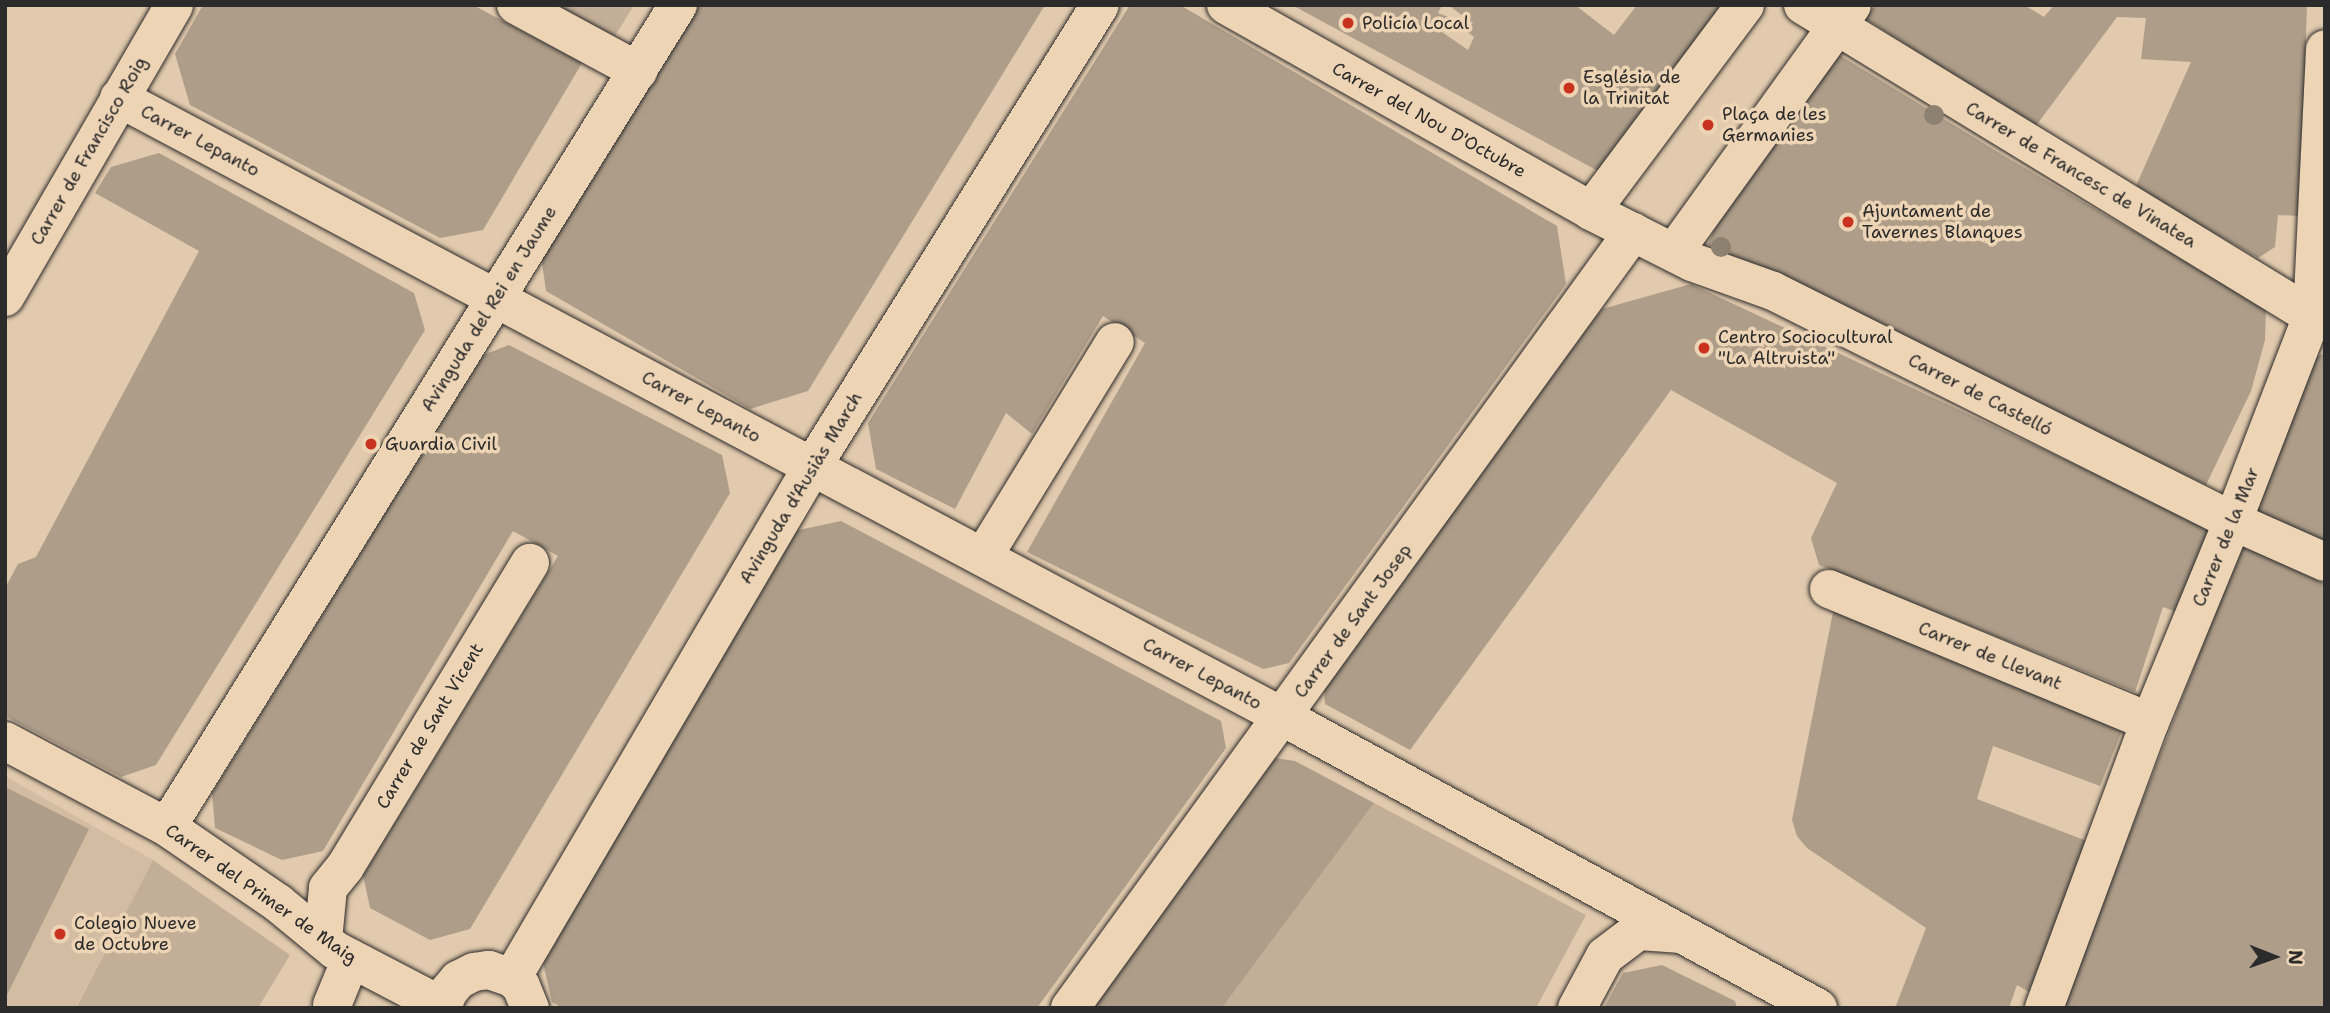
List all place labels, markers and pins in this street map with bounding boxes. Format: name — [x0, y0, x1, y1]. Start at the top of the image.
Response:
place label: Policía Local — [1362, 12, 1469, 34]
marker: Policía Local — [1340, 15, 1356, 31]
place label: Església de la Trinitat — [1583, 67, 1681, 110]
marker: Església de la Trinitat — [1561, 80, 1577, 96]
place label: Plaça de les Germanies — [1722, 104, 1827, 146]
marker: Plaça de les Germanies — [1700, 117, 1716, 133]
place label: Ajuntament de Tavernes Blanques — [1862, 201, 2023, 244]
marker: Ajuntament de Tavernes Blanques — [1840, 214, 1856, 230]
place label: Centro Sociocultural "La Altruista" — [1718, 327, 1893, 370]
marker: Centro Sociocultural "La Altruista" — [1696, 340, 1712, 356]
place label: Guardia Civil — [385, 433, 497, 455]
marker: Guardia Civil — [363, 436, 379, 452]
place label: Colegio Nueve de Octubre — [74, 913, 197, 956]
marker: Colegio Nueve de Octubre — [52, 926, 68, 942]

